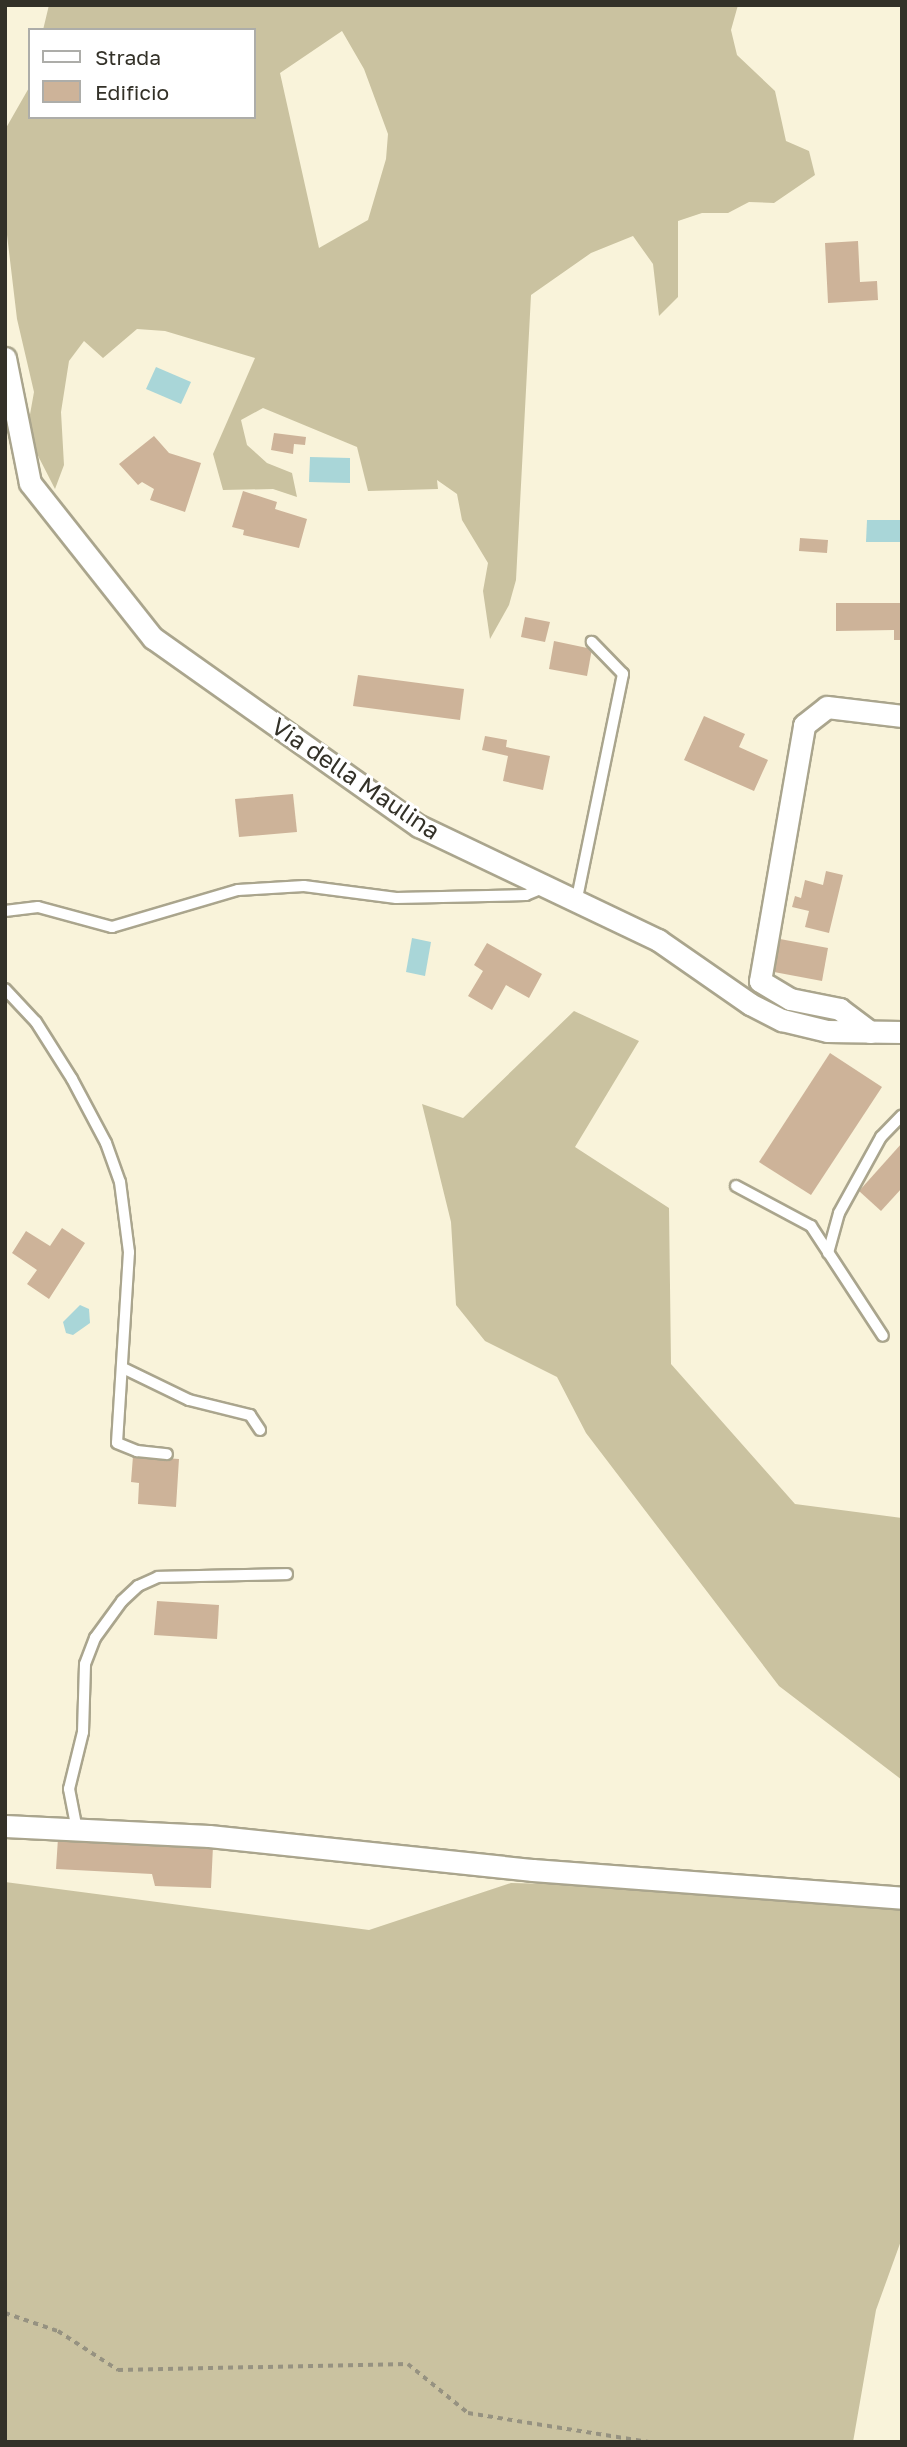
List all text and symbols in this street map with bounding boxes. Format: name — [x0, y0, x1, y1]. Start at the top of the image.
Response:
legend — [28, 28, 256, 119]
text: Strada — [95, 44, 161, 70]
text: Edificio — [95, 79, 169, 105]
street label: Via della Maulina — [266, 711, 446, 845]

